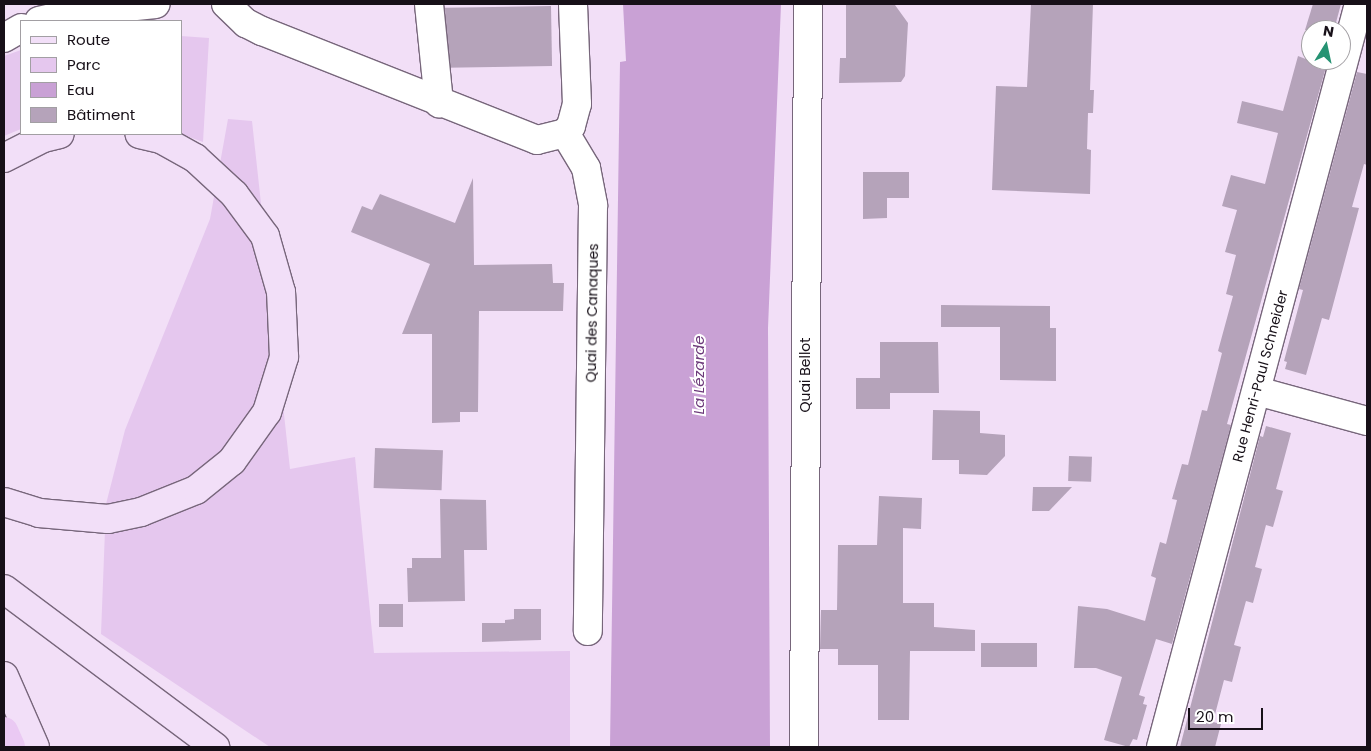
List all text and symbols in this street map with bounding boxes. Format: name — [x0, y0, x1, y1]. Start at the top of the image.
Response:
legend — [20, 20, 182, 135]
north arrow — [1301, 20, 1351, 70]
text: N — [1322, 20, 1335, 42]
text: Route — [67, 29, 110, 50]
text: Parc — [67, 54, 101, 75]
text: Eau — [67, 79, 94, 100]
text: Bâtiment — [67, 104, 135, 125]
street label: Quai des Canaques — [582, 243, 602, 383]
street label: Rue Henri-Paul Schneider — [1229, 288, 1291, 464]
water label: La Lézarde — [690, 336, 708, 414]
street label: Quai Bellot — [797, 338, 813, 412]
scale bar — [1191, 698, 1266, 730]
text: 20 m — [1196, 706, 1234, 727]

